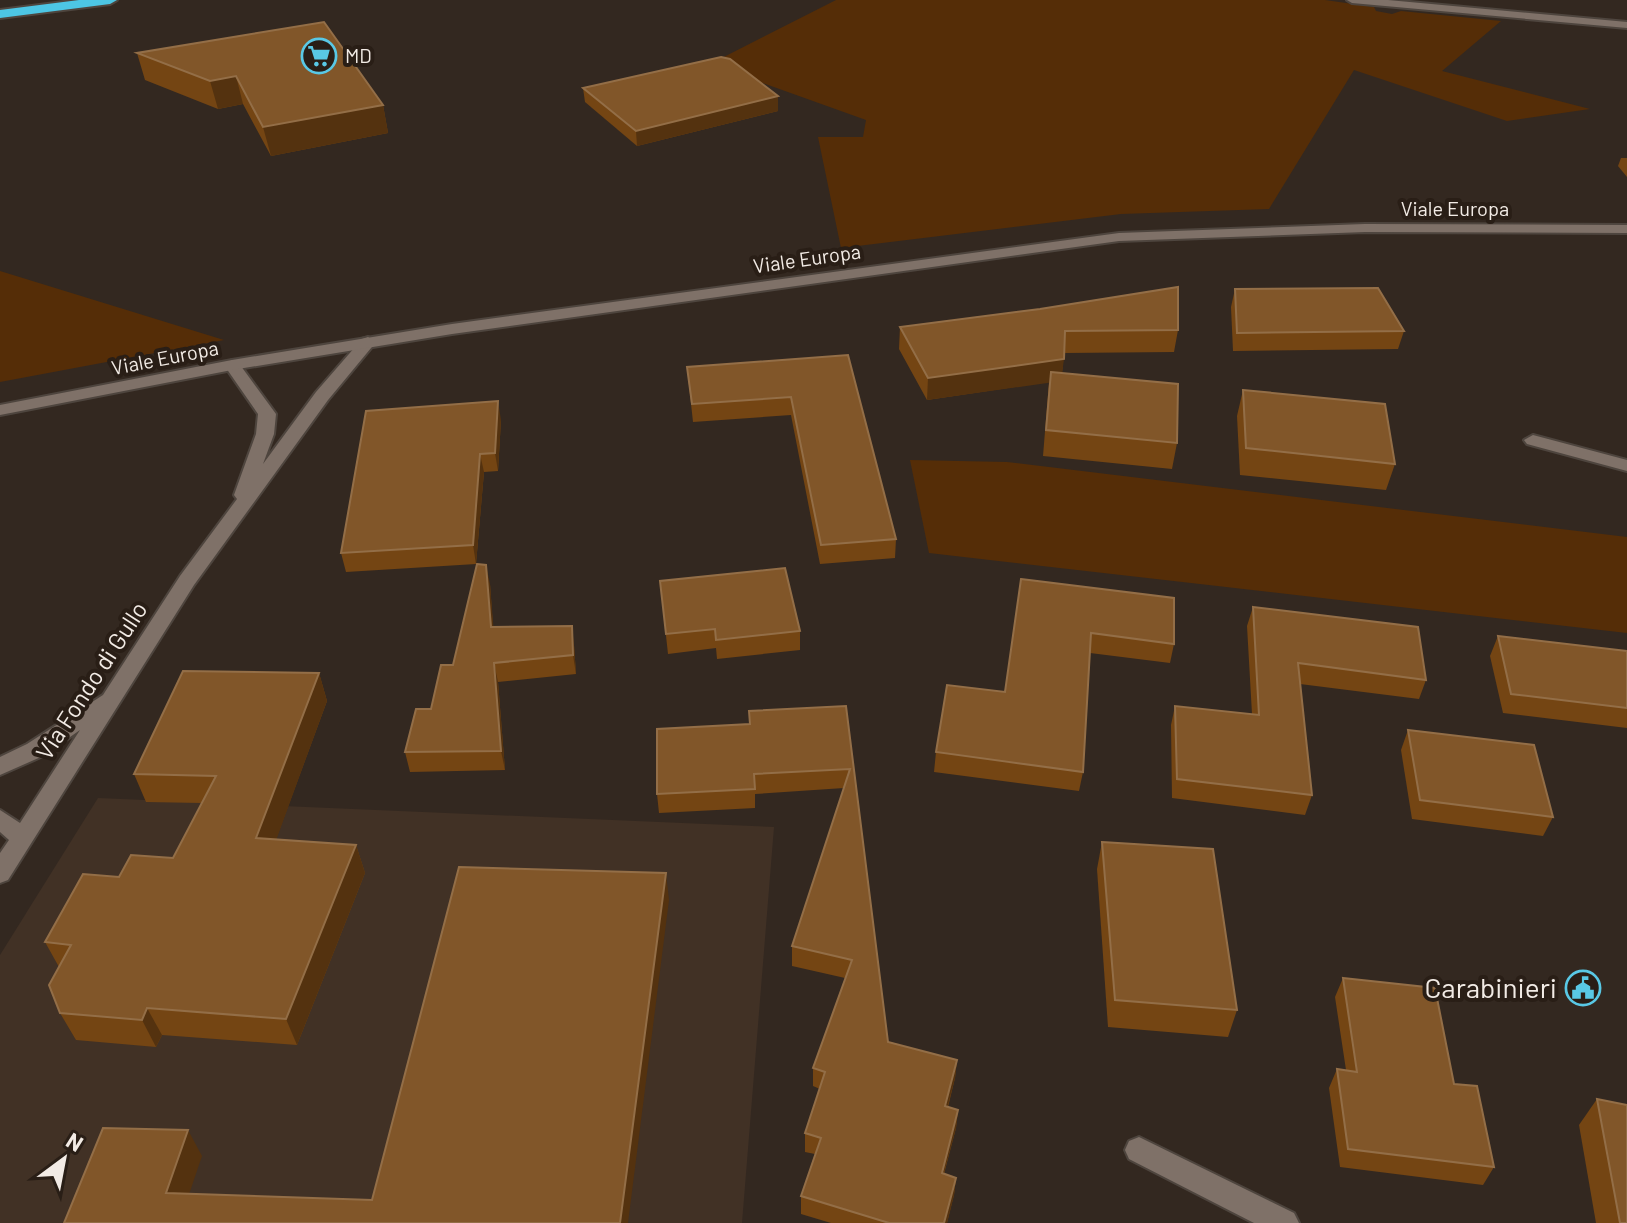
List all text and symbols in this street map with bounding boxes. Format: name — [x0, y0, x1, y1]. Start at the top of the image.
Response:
supermarket icon: MD — [300, 37, 338, 75]
place label: MD — [345, 43, 372, 67]
street label: Viale Europa — [1401, 196, 1509, 220]
street label: Viale Europa — [751, 239, 862, 277]
street label: Viale Europa — [109, 335, 220, 379]
street label: Via Fondo di Gullo — [29, 596, 153, 765]
public building icon: Carabinieri — [1564, 969, 1602, 1007]
place label: Carabinieri — [1425, 970, 1557, 1004]
north arrow — [24, 1119, 104, 1199]
text: N — [62, 1126, 88, 1156]

